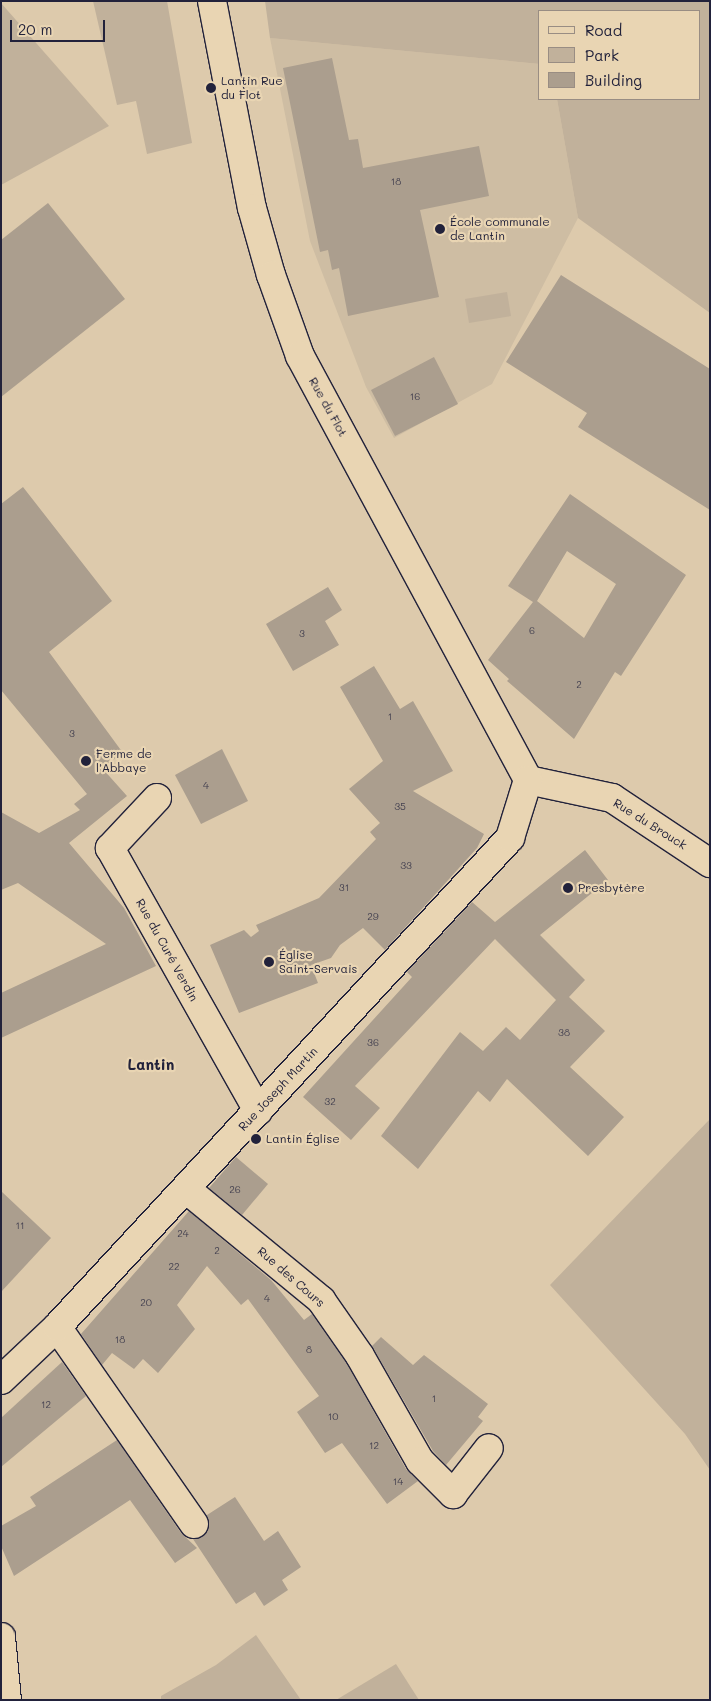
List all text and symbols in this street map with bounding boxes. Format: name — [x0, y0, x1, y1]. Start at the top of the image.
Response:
scale bar — [12, 10, 108, 42]
legend — [538, 10, 701, 100]
text: 20 m — [18, 19, 52, 39]
text: Road — [585, 20, 622, 40]
text: Park — [585, 45, 619, 65]
text: Building — [585, 70, 642, 90]
place label: Lantin Rue du Flot — [221, 74, 283, 102]
marker: Lantin Rue du Flot — [205, 82, 217, 94]
house number: 18 — [391, 176, 401, 188]
place label: École communale de Lantin — [450, 215, 550, 243]
marker: École communale de Lantin — [434, 223, 446, 235]
street label: Rue du Flot — [306, 375, 350, 439]
house number: 16 — [410, 391, 420, 403]
house number: 6 — [529, 625, 535, 637]
house number: 3 — [299, 628, 305, 640]
house number: 2 — [576, 679, 582, 691]
house number: 1 — [388, 711, 392, 723]
house number: 3 — [69, 728, 75, 740]
place label: Ferme de l'Abbaye — [96, 747, 152, 775]
marker: Ferme de l'Abbaye — [80, 755, 92, 767]
house number: 4 — [203, 780, 209, 792]
street label: Rue du Brouck — [611, 796, 689, 852]
house number: 35 — [394, 801, 406, 813]
house number: 33 — [400, 860, 412, 872]
place label: Presbytère — [578, 881, 645, 895]
house number: 31 — [339, 882, 349, 894]
marker: Presbytère — [562, 882, 574, 894]
street label: Rue du Curé Verdin — [133, 896, 201, 1004]
house number: 29 — [367, 911, 379, 923]
place label: Église Saint-Servais — [279, 948, 357, 976]
marker: Église Saint-Servais — [263, 956, 275, 968]
house number: 38 — [558, 1027, 570, 1039]
house number: 36 — [367, 1037, 379, 1049]
street label: Rue Joseph Martin — [236, 1044, 320, 1134]
district label: Lantin — [128, 1056, 174, 1074]
house number: 32 — [324, 1096, 336, 1108]
place label: Lantin Église — [266, 1132, 340, 1146]
marker: Lantin Église — [250, 1133, 262, 1145]
house number: 26 — [229, 1184, 241, 1196]
house number: 11 — [16, 1220, 24, 1232]
house number: 24 — [177, 1228, 189, 1240]
street label: Rue des Cours — [254, 1244, 328, 1310]
house number: 2 — [214, 1245, 220, 1257]
house number: 22 — [168, 1261, 180, 1273]
house number: 4 — [264, 1293, 270, 1305]
house number: 20 — [140, 1297, 152, 1309]
house number: 18 — [115, 1334, 125, 1346]
house number: 8 — [306, 1344, 312, 1356]
house number: 1 — [432, 1393, 436, 1405]
house number: 12 — [41, 1399, 51, 1411]
house number: 10 — [328, 1411, 338, 1423]
house number: 12 — [369, 1440, 379, 1452]
house number: 14 — [393, 1476, 403, 1488]

